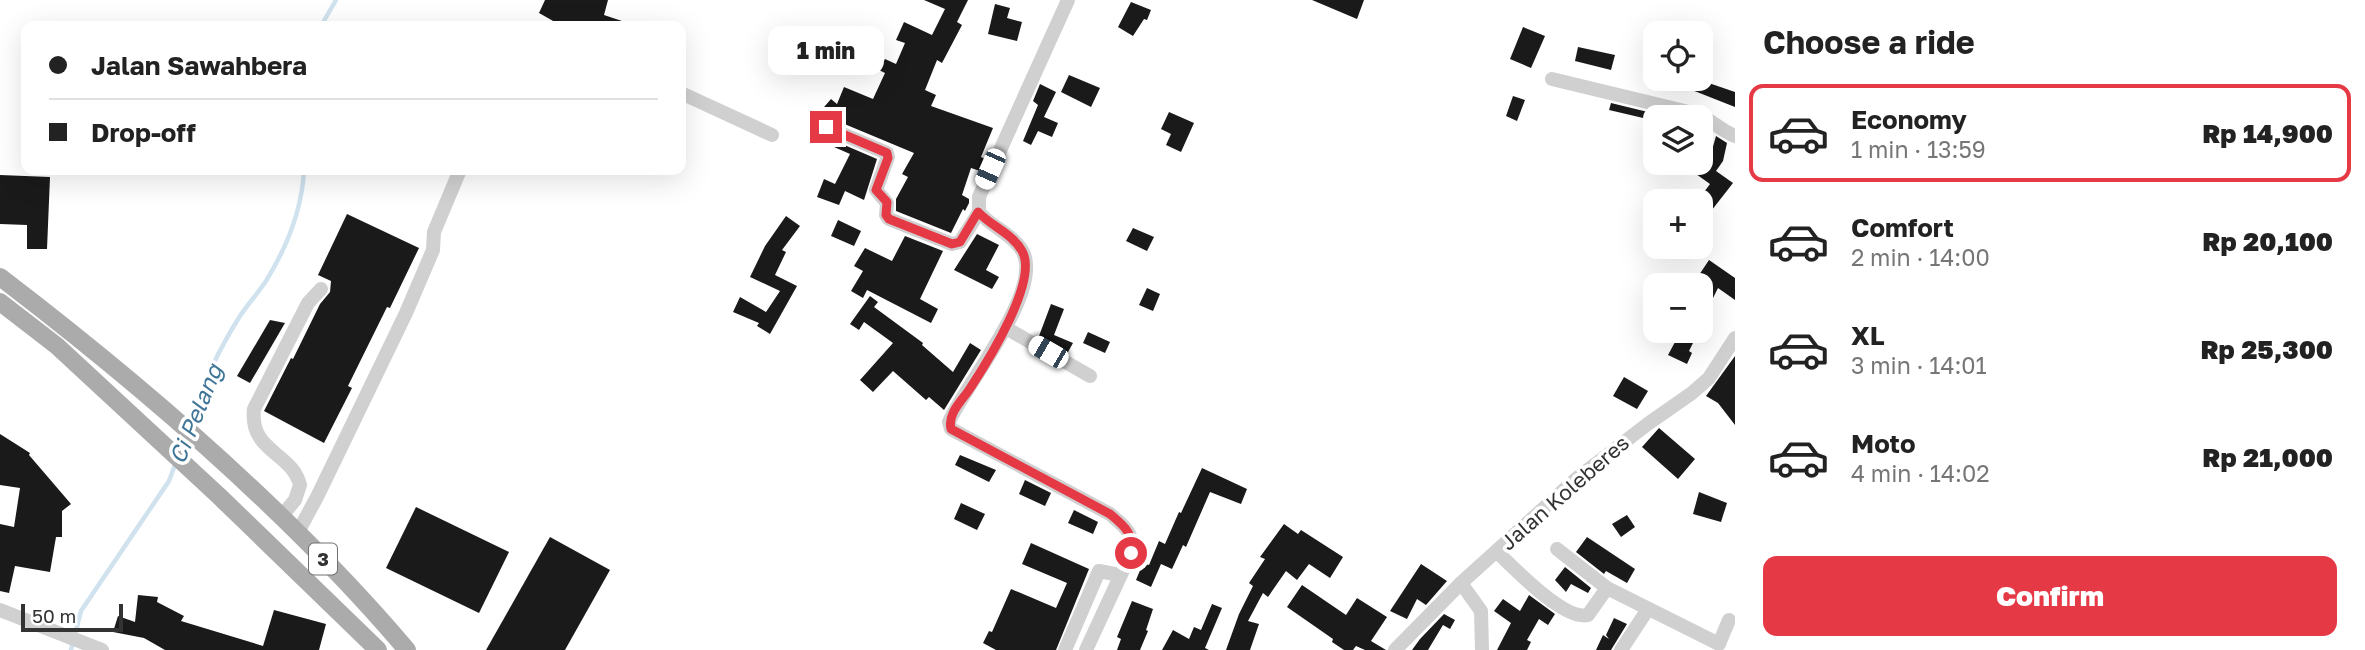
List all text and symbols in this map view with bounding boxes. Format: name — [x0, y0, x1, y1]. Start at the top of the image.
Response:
map controls — [1643, 21, 1713, 343]
button: locate — [1643, 21, 1713, 91]
text: Choose a ride — [1763, 23, 1975, 61]
callout: 1 min — [768, 25, 884, 74]
text: 1 min — [797, 36, 855, 64]
text: Jalan Sawahbera — [91, 50, 307, 81]
icon: car — [1767, 102, 1830, 165]
text: Economy — [1851, 104, 1967, 135]
button: layers — [1643, 105, 1713, 175]
route end — [810, 111, 842, 143]
text: Drop-off — [91, 117, 196, 148]
text: Rp 14,900 — [2202, 118, 2333, 149]
text: 1 min · 13:59 — [1851, 135, 1986, 163]
car — [972, 146, 1009, 192]
button: + — [1643, 189, 1713, 259]
icon: car — [1767, 210, 1830, 273]
text: Comfort — [1851, 212, 1954, 243]
text: Rp 20,100 — [2202, 226, 2333, 257]
text: 2 min · 14:00 — [1851, 243, 1990, 271]
button: − — [1643, 273, 1713, 343]
icon: car — [1767, 318, 1830, 381]
text: XL — [1851, 320, 1885, 351]
car — [1025, 332, 1072, 372]
text: Rp 25,300 — [2200, 334, 2333, 365]
text: 3 min · 14:01 — [1851, 351, 1987, 379]
water label: Ci Pelang — [163, 358, 228, 467]
icon: car — [1767, 426, 1830, 489]
text: Moto — [1851, 428, 1916, 459]
street label: Jalan Koleberes — [1495, 429, 1634, 555]
text: Rp 21,000 — [2202, 442, 2333, 473]
text: 4 min · 14:02 — [1851, 459, 1990, 487]
route start — [1115, 537, 1147, 569]
road number: 3 — [309, 544, 337, 574]
button: Confirm — [1763, 556, 2337, 636]
scale bar — [21, 601, 122, 633]
text: 50 m — [32, 604, 76, 627]

